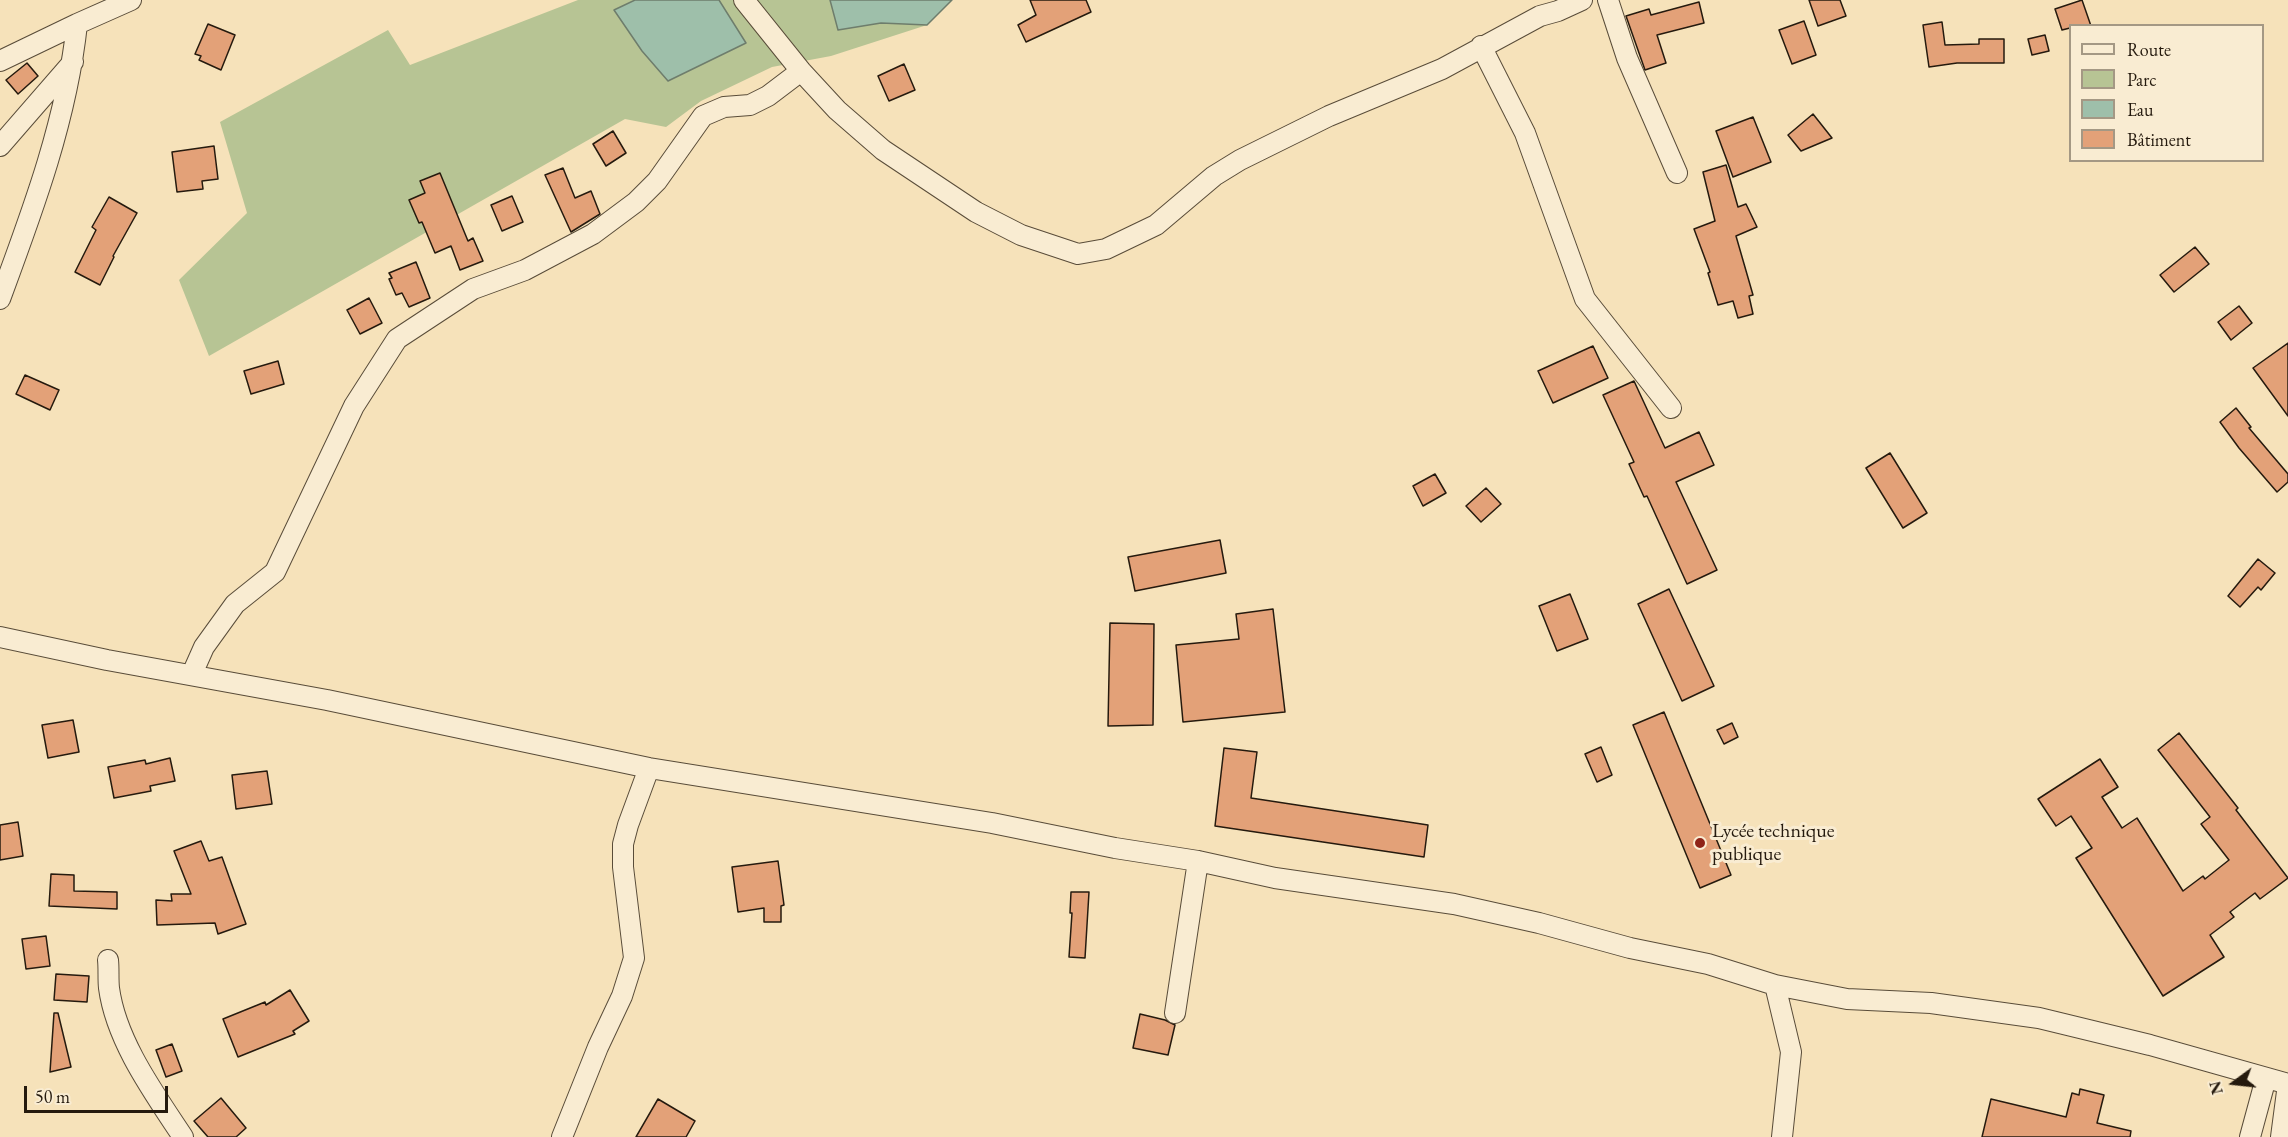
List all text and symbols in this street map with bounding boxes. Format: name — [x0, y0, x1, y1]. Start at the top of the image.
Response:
legend — [2069, 24, 2264, 162]
text: Route — [2127, 38, 2171, 61]
text: Parc — [2127, 68, 2157, 91]
text: Eau — [2127, 98, 2153, 121]
text: Bâtiment — [2127, 128, 2191, 151]
place label: Lycée technique publique — [1712, 820, 1835, 867]
marker: Lycée technique publique — [1693, 836, 1707, 850]
north arrow — [2204, 1053, 2264, 1113]
scale bar — [27, 1074, 171, 1112]
text: N — [2204, 1079, 2228, 1097]
text: 50 m — [35, 1085, 70, 1108]

